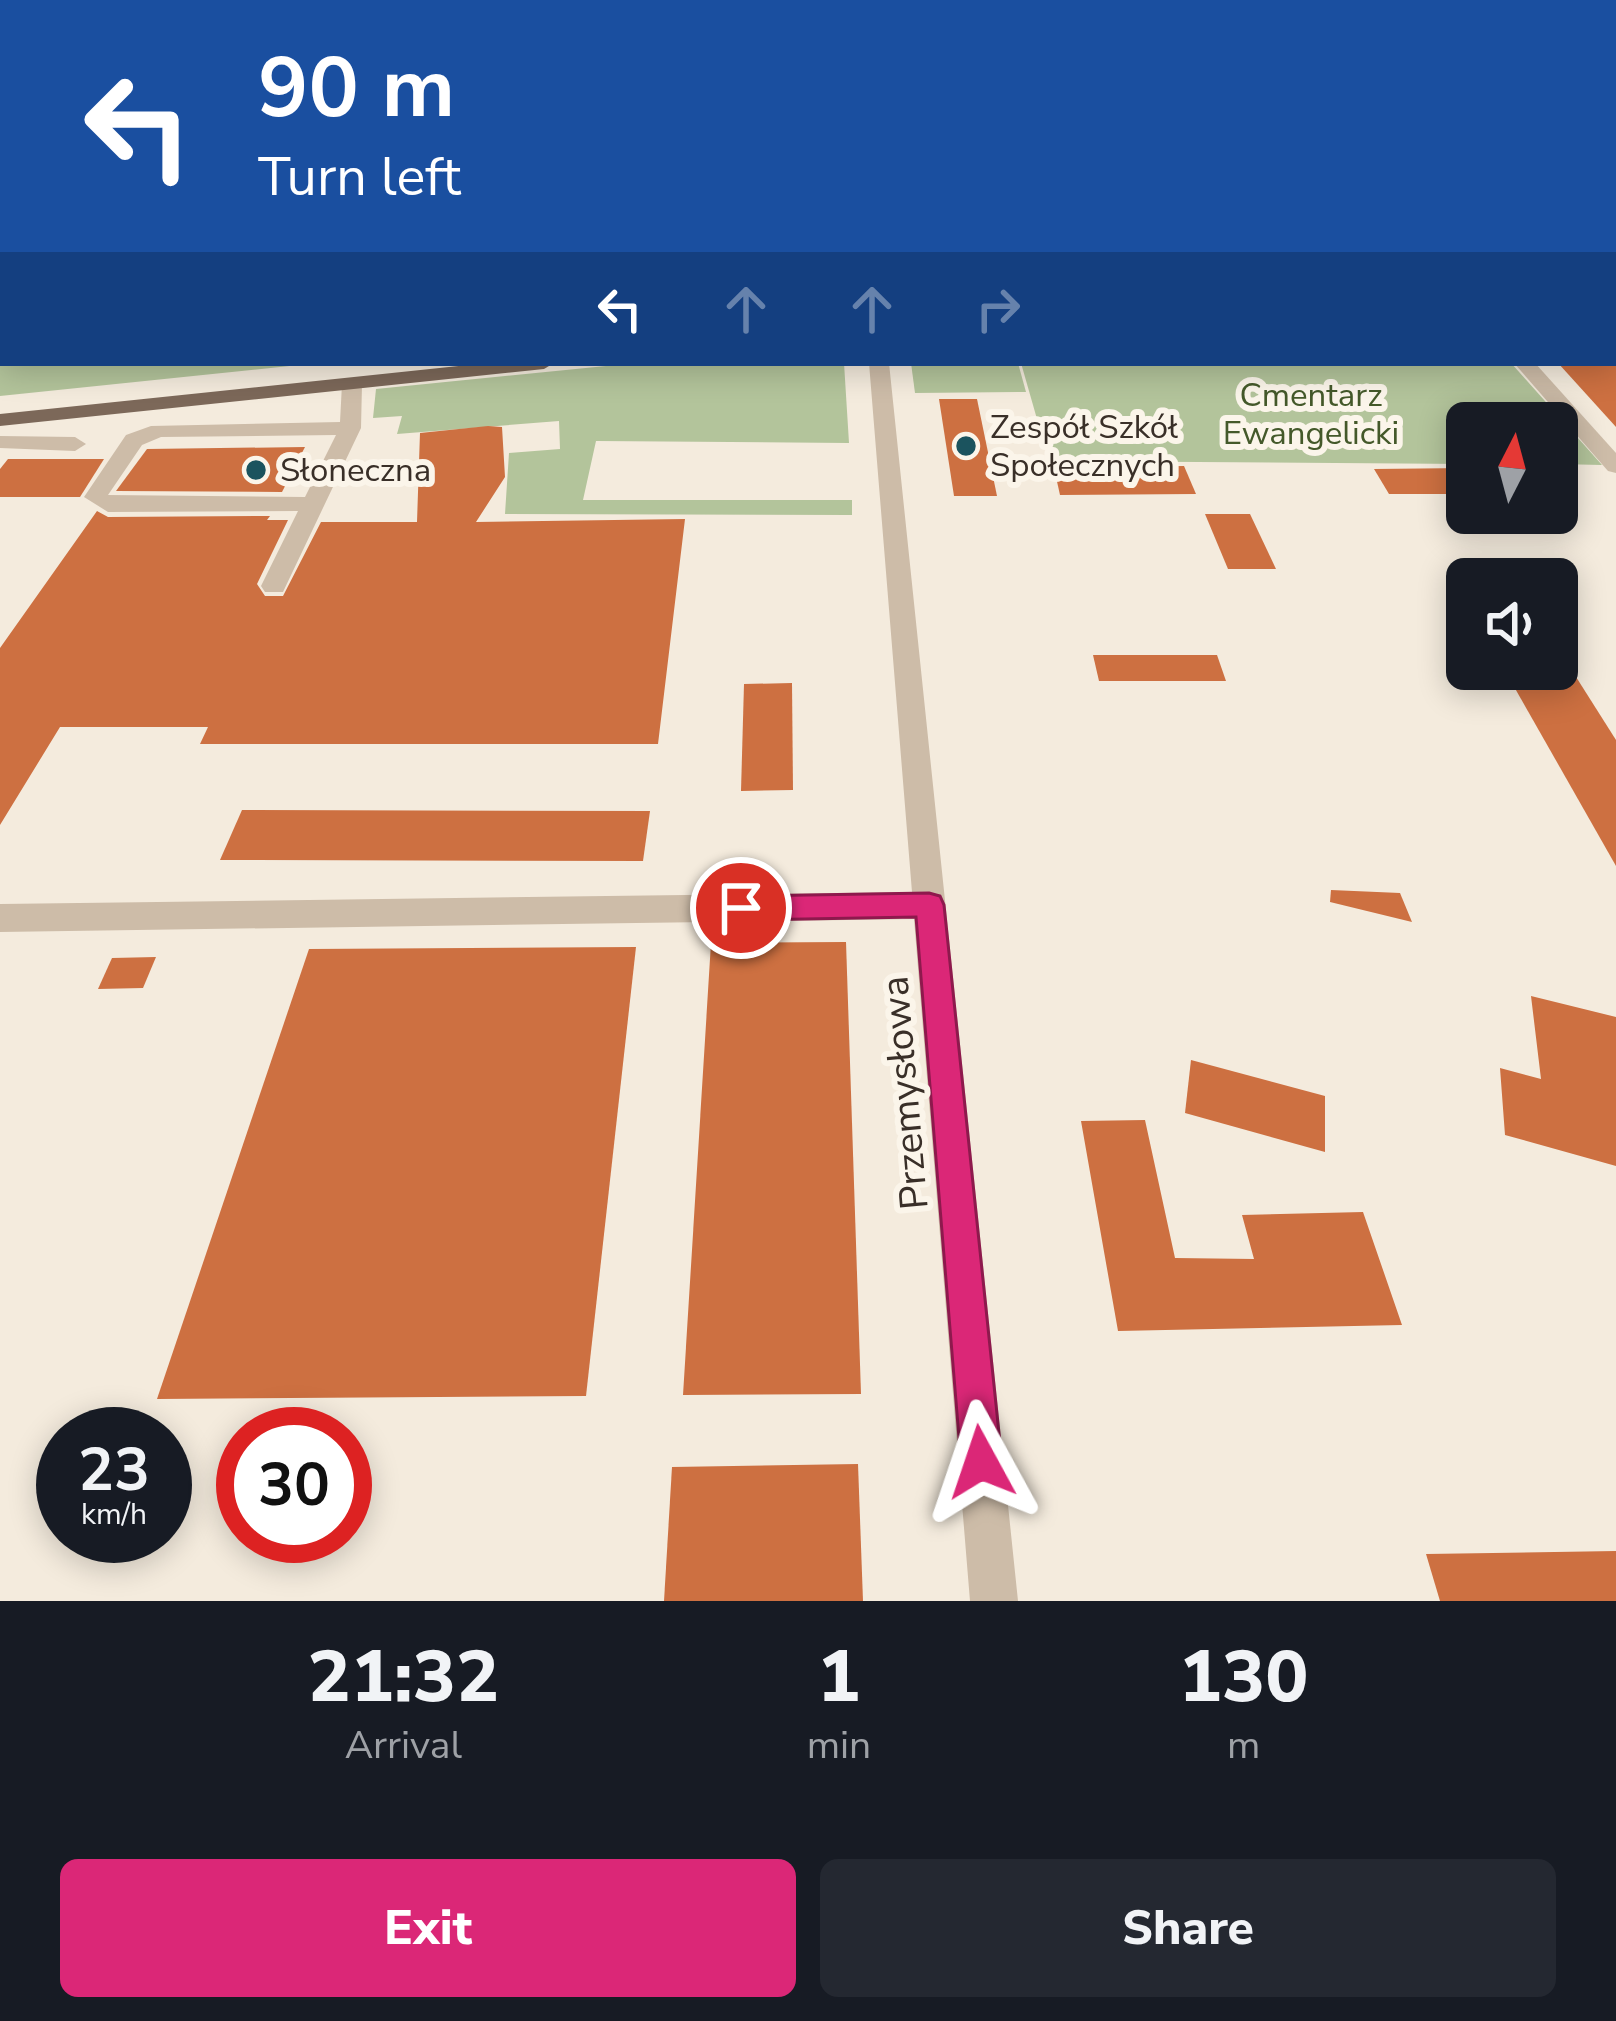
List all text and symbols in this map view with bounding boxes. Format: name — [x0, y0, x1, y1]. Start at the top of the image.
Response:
text: 90 m — [258, 31, 455, 146]
icon: left — [60, 48, 216, 204]
text: Turn left — [258, 140, 461, 214]
icon: left — [587, 276, 653, 342]
icon: ahead — [713, 276, 779, 342]
icon: ahead — [839, 276, 905, 342]
icon: right — [965, 276, 1031, 342]
park label: Cmentarz Ewangelicki — [1223, 373, 1399, 456]
north arrow — [1446, 402, 1578, 534]
map controls — [1446, 402, 1578, 690]
place label: Zespół Szkół Społecznych — [990, 405, 1178, 488]
marker: Zespół Szkół Społecznych — [953, 433, 979, 459]
place label: Słoneczna — [280, 448, 431, 493]
marker: Słoneczna — [243, 457, 269, 483]
button: sound — [1446, 558, 1578, 690]
pin — [690, 857, 792, 959]
icon: arrive — [708, 875, 774, 941]
street label: Przemysłowa — [868, 974, 942, 1212]
position arrow — [918, 1399, 1044, 1525]
speed limit sign: 30 — [216, 1407, 372, 1563]
text: 23 — [78, 1429, 150, 1511]
text: km/h — [81, 1494, 147, 1535]
text: 21:32 — [308, 1628, 499, 1726]
text: 1 — [817, 1628, 861, 1726]
text: 130 — [1179, 1628, 1308, 1726]
text: Arrival — [345, 1719, 462, 1772]
text: min — [807, 1719, 871, 1772]
text: m — [1227, 1719, 1260, 1772]
button: Exit — [60, 1859, 796, 1997]
button: Share — [820, 1859, 1556, 1997]

